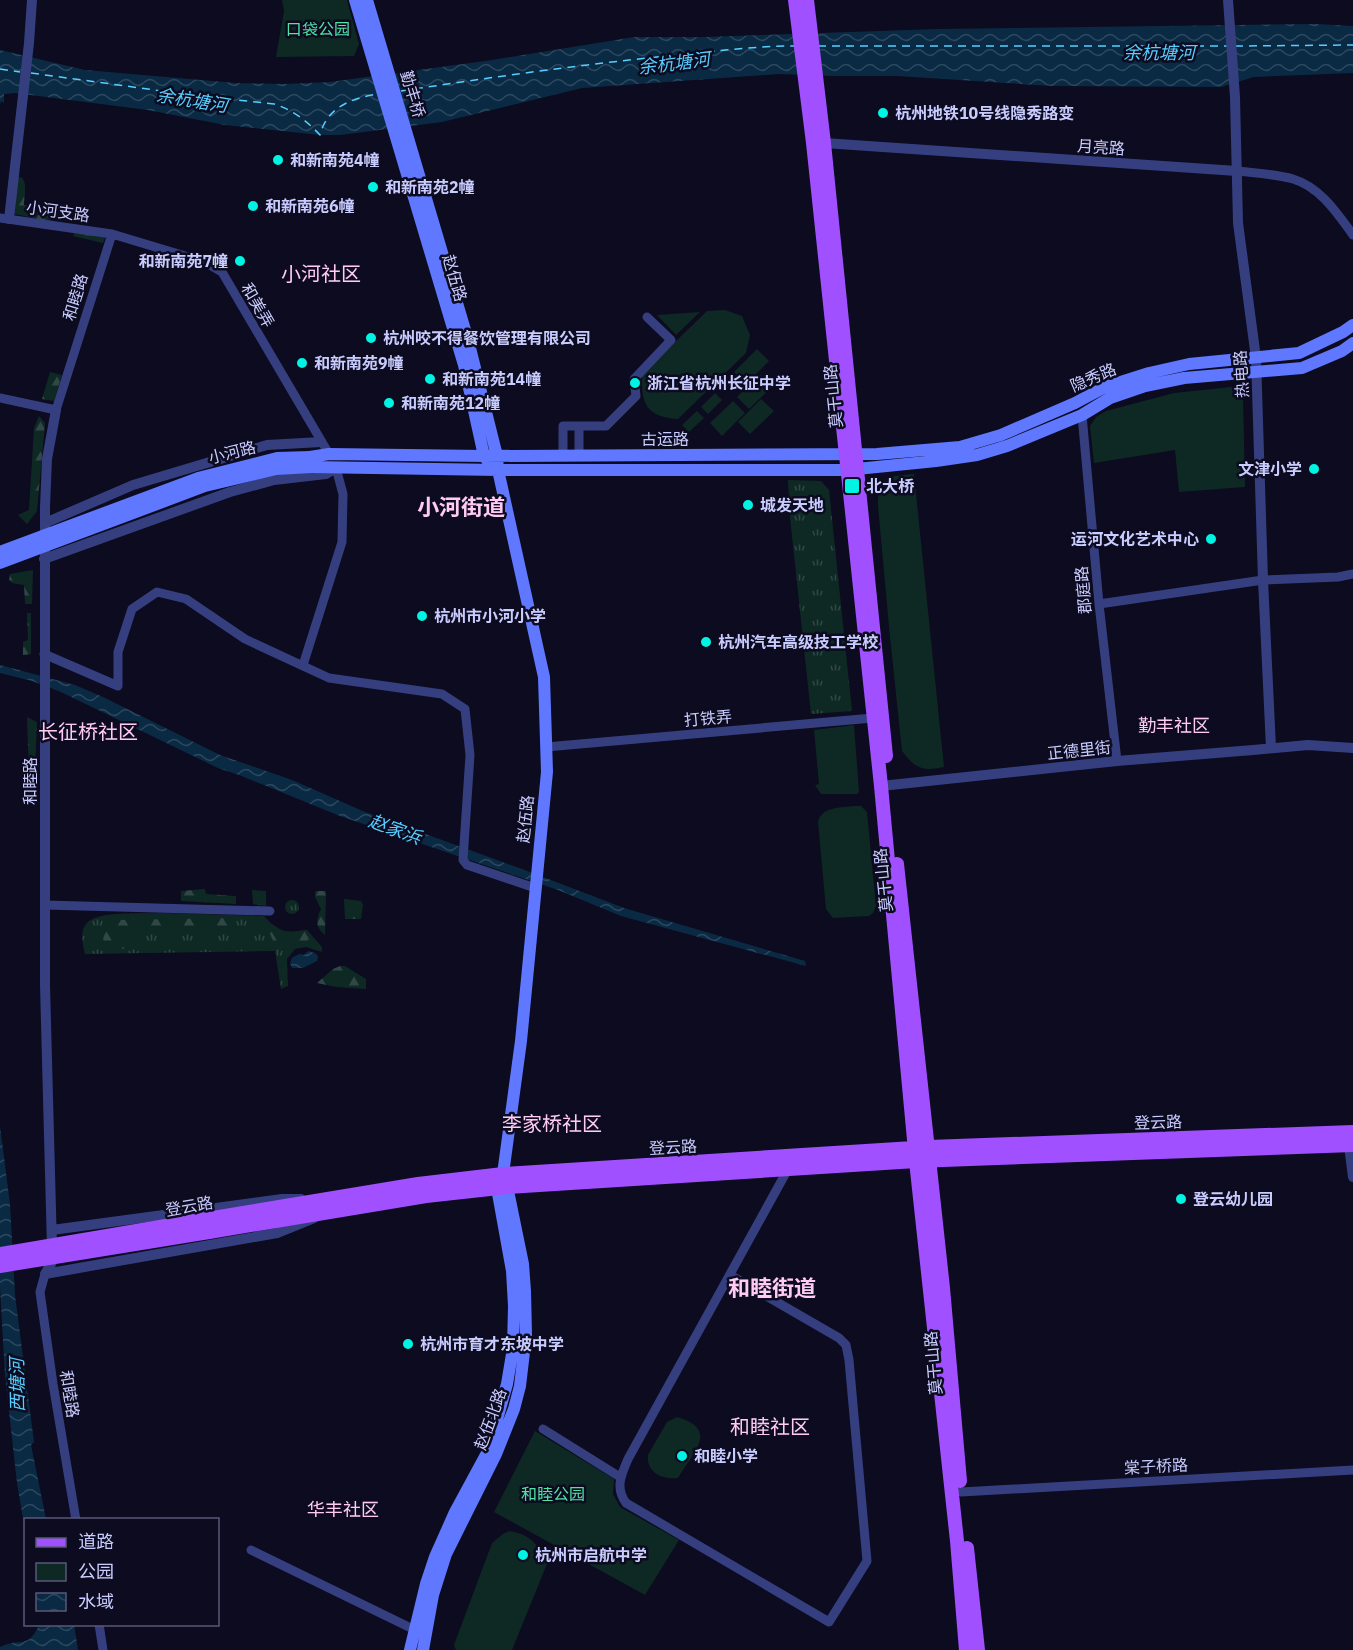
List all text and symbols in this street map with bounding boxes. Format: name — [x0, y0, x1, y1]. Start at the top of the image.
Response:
park label: 口袋公园 — [286, 19, 350, 39]
water label: 余杭塘河 — [1123, 41, 1198, 64]
water label: 余杭塘河 — [637, 47, 714, 79]
street label: 勤丰桥 — [396, 68, 430, 120]
water label: 余杭塘河 — [155, 83, 232, 117]
place label: 杭州地铁10号线隐秀路变 — [895, 103, 1074, 123]
marker: 杭州地铁10号线隐秀路变 — [876, 106, 890, 120]
street label: 月亮路 — [1076, 135, 1126, 159]
place label: 和新南苑4幢 — [290, 150, 380, 170]
marker: 和新南苑4幢 — [271, 153, 285, 167]
place label: 和新南苑2幢 — [385, 177, 475, 197]
marker: 和新南苑2幢 — [366, 180, 380, 194]
place label: 和新南苑6幢 — [265, 196, 355, 216]
street label: 小河支路 — [25, 197, 91, 225]
marker: 和新南苑6幢 — [246, 199, 260, 213]
place label: 和新南苑7幢 — [138, 251, 228, 271]
street label: 赵伍路 — [439, 252, 471, 304]
marker: 和新南苑7幢 — [233, 254, 247, 268]
district label: 小河社区 — [281, 260, 361, 287]
street label: 和睦路 — [58, 271, 92, 323]
street label: 和美弄 — [237, 279, 279, 331]
place label: 杭州咬不得餐饮管理有限公司 — [383, 328, 591, 348]
marker: 杭州咬不得餐饮管理有限公司 — [364, 331, 378, 345]
street label: 热电路 — [1230, 350, 1252, 398]
place label: 和新南苑9幢 — [314, 353, 404, 373]
marker: 和新南苑9幢 — [295, 356, 309, 370]
street label: 隐秀路 — [1067, 358, 1119, 396]
street label: 莫干山路 — [820, 363, 846, 429]
place label: 和新南苑14幢 — [442, 369, 541, 389]
marker: 和新南苑14幢 — [423, 372, 437, 386]
place label: 浙江省杭州长征中学 — [647, 373, 791, 393]
marker: 浙江省杭州长征中学 — [628, 376, 642, 390]
place label: 和新南苑12幢 — [401, 393, 500, 413]
marker: 和新南苑12幢 — [382, 396, 396, 410]
street label: 古运路 — [641, 429, 689, 449]
street label: 小河路 — [206, 436, 258, 468]
place label: 文津小学 — [1238, 459, 1302, 479]
marker: 文津小学 — [1307, 462, 1321, 476]
place label: 北大桥 — [866, 476, 915, 496]
marker: 北大桥 — [843, 477, 861, 495]
district label: 小河街道 — [417, 492, 505, 521]
place label: 城发天地 — [760, 495, 824, 515]
marker: 城发天地 — [741, 498, 755, 512]
place label: 运河文化艺术中心 — [1071, 529, 1199, 549]
marker: 运河文化艺术中心 — [1204, 532, 1218, 546]
street label: 郡庭路 — [1071, 565, 1095, 615]
place label: 杭州市小河小学 — [434, 606, 546, 626]
marker: 杭州市小河小学 — [415, 609, 429, 623]
place label: 杭州汽车高级技工学校 — [718, 632, 879, 652]
marker: 杭州汽车高级技工学校 — [699, 635, 713, 649]
street label: 打铁弄 — [683, 706, 733, 730]
district label: 勤丰社区 — [1138, 714, 1210, 737]
district label: 长征桥社区 — [38, 718, 138, 745]
street label: 正德里街 — [1046, 737, 1112, 763]
street label: 和睦路 — [20, 757, 40, 805]
street label: 赵伍路 — [513, 794, 537, 844]
water label: 赵家浜 — [366, 809, 426, 850]
street label: 莫干山路 — [870, 847, 896, 913]
district label: 李家桥社区 — [502, 1110, 602, 1137]
street label: 登云路 — [1134, 1111, 1182, 1133]
street label: 登云路 — [649, 1136, 697, 1158]
place label: 登云幼儿园 — [1193, 1189, 1273, 1209]
street label: 登云路 — [164, 1192, 214, 1220]
marker: 登云幼儿园 — [1174, 1192, 1188, 1206]
district label: 和睦街道 — [728, 1273, 816, 1302]
street label: 莫干山路 — [920, 1330, 946, 1396]
place label: 杭州市育才东坡中学 — [420, 1334, 564, 1354]
marker: 杭州市育才东坡中学 — [401, 1337, 415, 1351]
water label: 西塘河 — [5, 1355, 29, 1412]
street label: 和睦路 — [56, 1369, 84, 1419]
street label: 赵伍北路 — [470, 1386, 510, 1452]
district label: 和睦社区 — [730, 1413, 810, 1440]
place label: 和睦小学 — [694, 1446, 758, 1466]
marker: 和睦小学 — [675, 1449, 689, 1463]
street label: 棠子桥路 — [1124, 1454, 1188, 1478]
park label: 和睦公园 — [521, 1484, 585, 1504]
district label: 华丰社区 — [307, 1498, 379, 1521]
legend — [24, 1518, 219, 1626]
text: 道路 — [78, 1530, 114, 1553]
place label: 杭州市启航中学 — [535, 1545, 647, 1565]
marker: 杭州市启航中学 — [516, 1548, 530, 1562]
text: 公园 — [78, 1560, 114, 1583]
text: 水域 — [78, 1590, 114, 1613]

